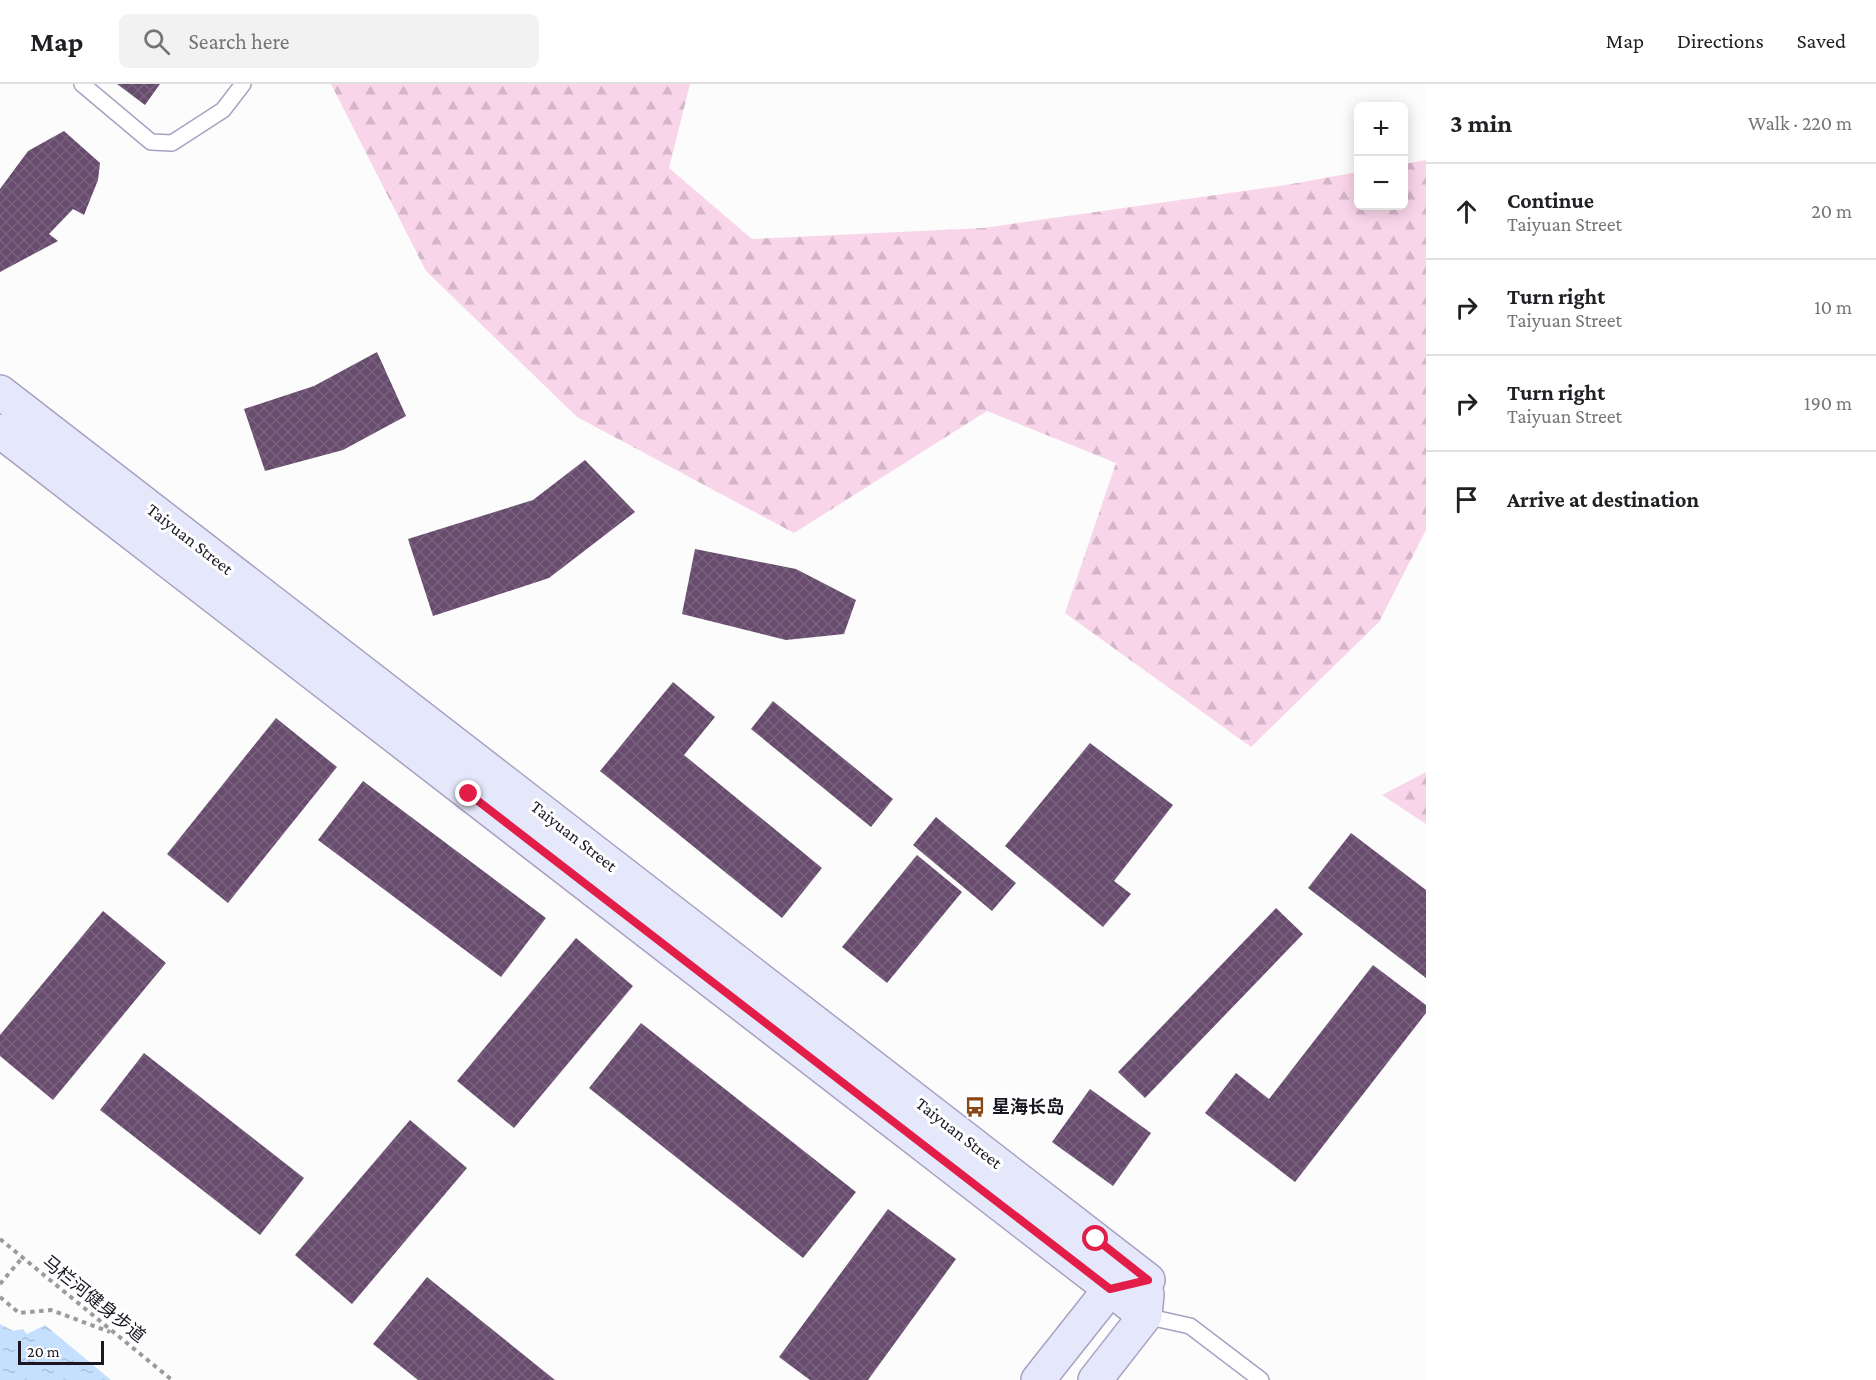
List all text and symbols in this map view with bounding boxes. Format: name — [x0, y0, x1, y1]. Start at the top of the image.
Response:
search box — [119, 14, 539, 68]
icon: search — [140, 25, 173, 58]
text: Map — [30, 26, 83, 57]
text: Search here — [188, 29, 289, 54]
text: Map — [1606, 29, 1644, 53]
text: Directions — [1677, 29, 1764, 53]
text: Saved — [1797, 29, 1846, 53]
map controls — [1354, 102, 1408, 210]
button: + — [1354, 102, 1408, 156]
text: 3 min — [1450, 109, 1512, 138]
text: Walk · 220 m — [1748, 112, 1852, 134]
button: − — [1354, 156, 1408, 210]
text: Continue — [1507, 188, 1594, 213]
icon: ahead — [1450, 195, 1483, 228]
text: 20 m — [1811, 200, 1852, 222]
text: Taiyuan Street — [1507, 213, 1622, 235]
text: Turn right — [1507, 284, 1605, 309]
icon: right — [1450, 291, 1483, 324]
text: 10 m — [1814, 296, 1852, 318]
text: Taiyuan Street — [1507, 309, 1622, 331]
text: Turn right — [1507, 380, 1605, 405]
icon: right — [1450, 387, 1483, 420]
text: 190 m — [1804, 392, 1852, 414]
text: Taiyuan Street — [1507, 405, 1622, 427]
icon: arrive — [1450, 483, 1483, 516]
text: Arrive at destination — [1507, 487, 1699, 512]
street label: Taiyuan Street — [143, 499, 238, 579]
route end — [455, 780, 481, 806]
street label: Taiyuan Street — [527, 796, 622, 876]
street label: Taiyuan Street — [912, 1093, 1007, 1173]
bus stop icon: 星海长岛 — [963, 1095, 987, 1119]
place label: 星海长岛 — [992, 1097, 1064, 1117]
route start — [1082, 1225, 1108, 1251]
street label: 马栏河健身步道 — [39, 1252, 149, 1346]
scale bar — [18, 1338, 104, 1366]
text: 20 m — [27, 1343, 60, 1360]

